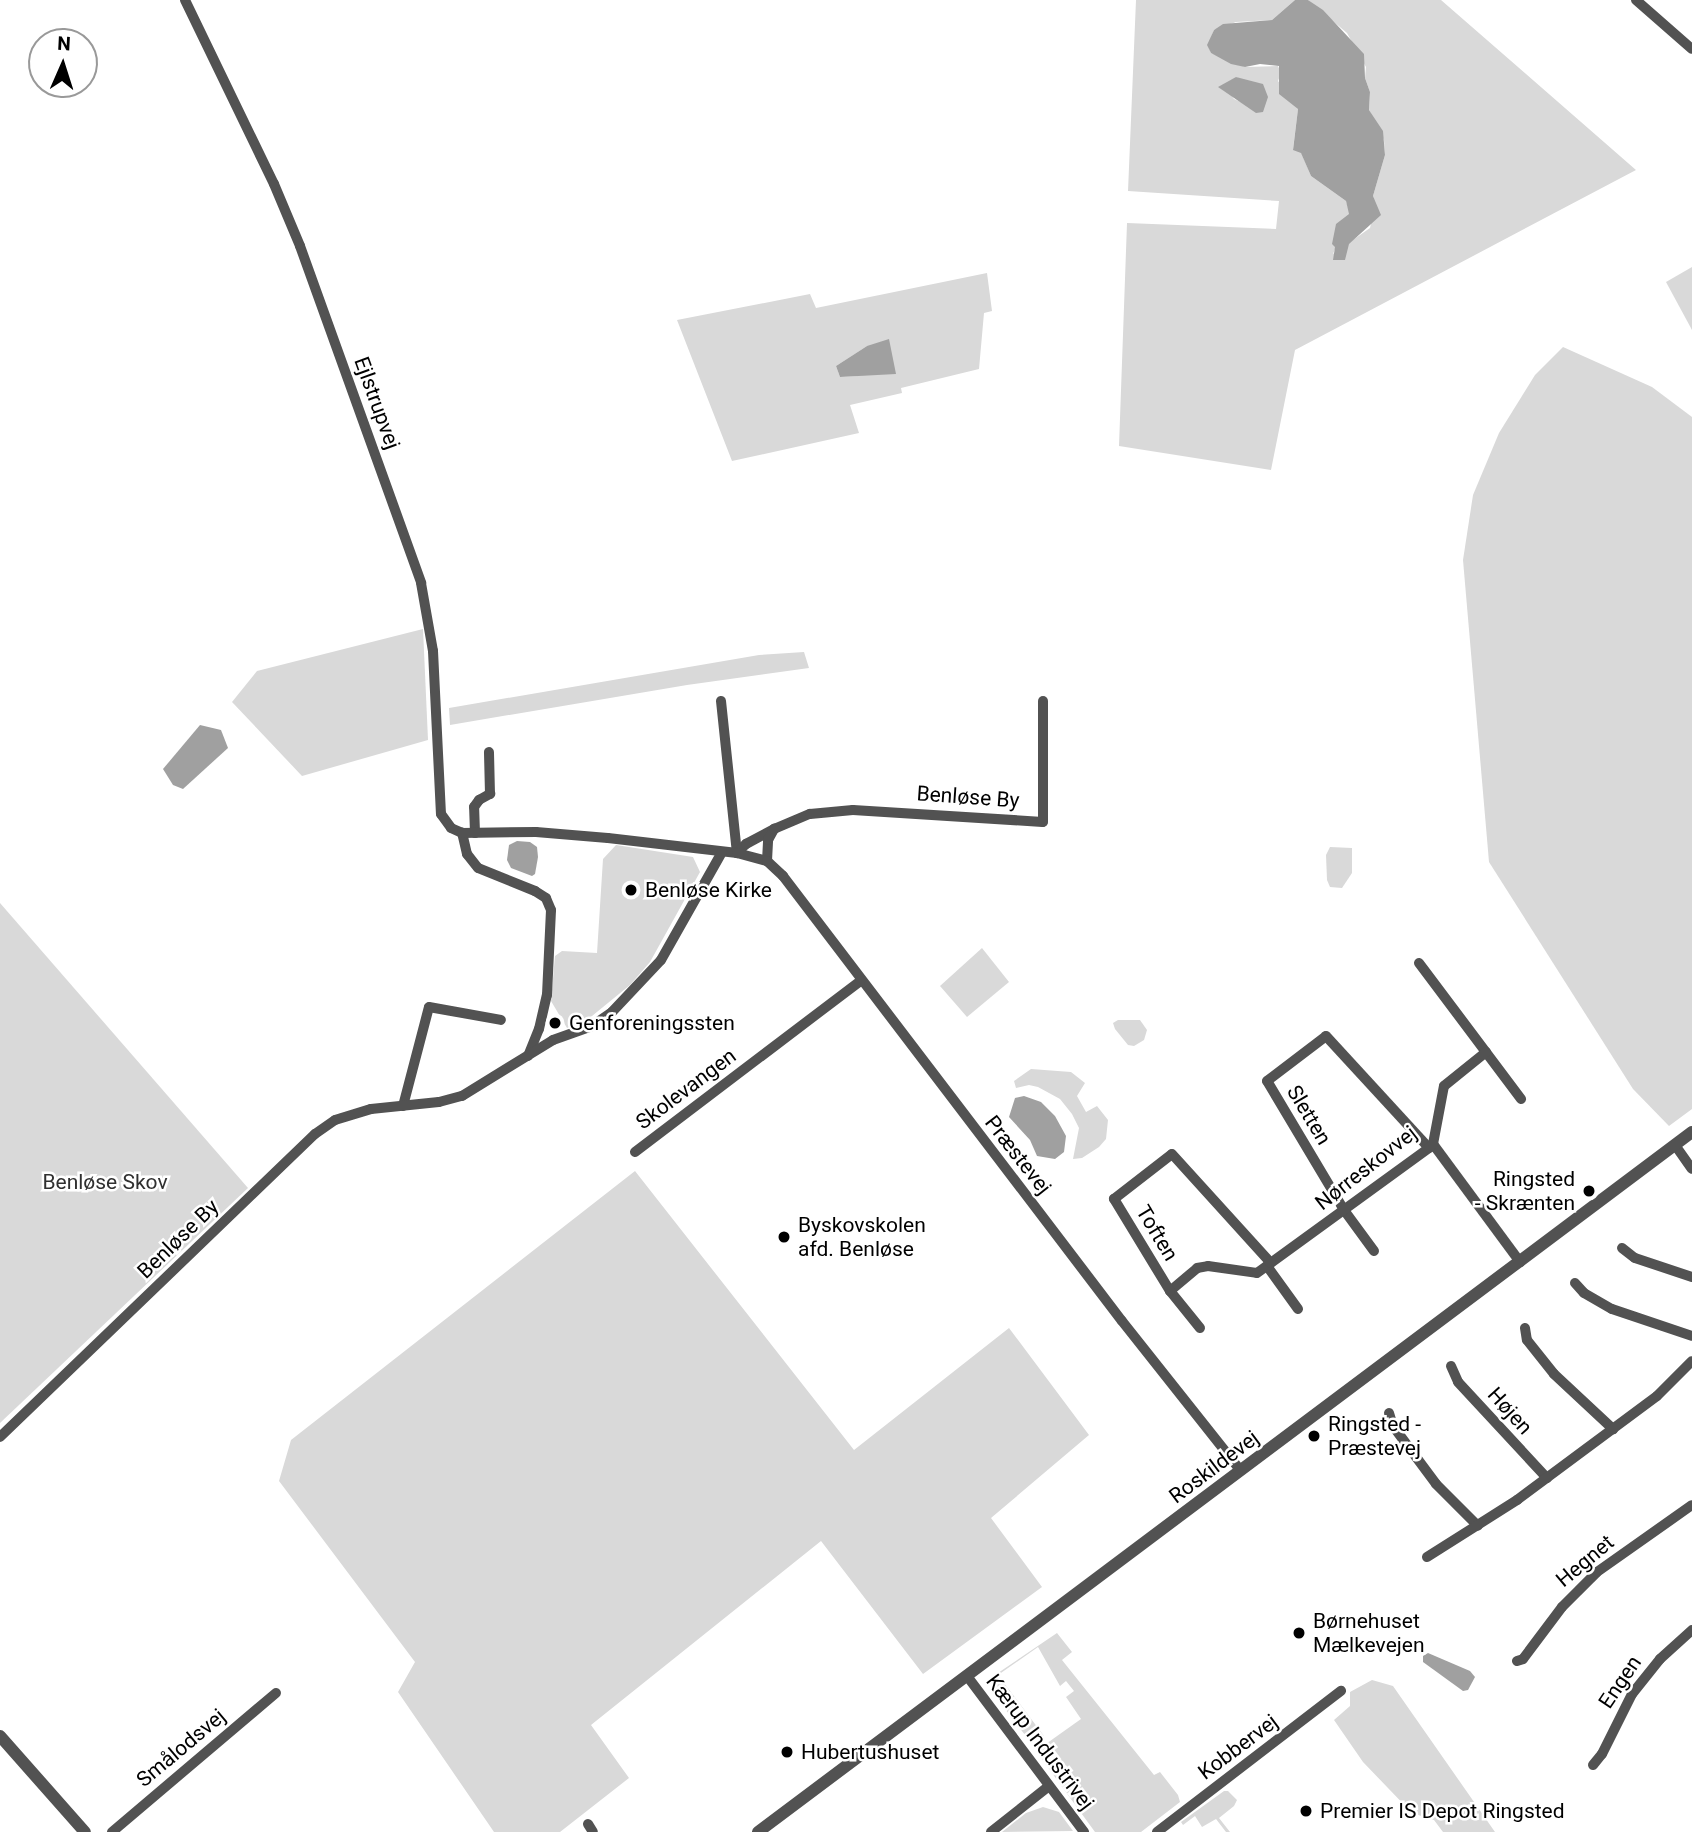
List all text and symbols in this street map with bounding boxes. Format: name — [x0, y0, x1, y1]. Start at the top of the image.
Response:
north arrow — [28, 28, 98, 98]
text: N — [57, 32, 71, 55]
street label: Ejlstrupvej — [349, 353, 405, 453]
street label: Benløse By — [916, 781, 1020, 813]
place label: Benløse Kirke — [645, 877, 772, 903]
marker: Benløse Kirke — [623, 882, 639, 898]
place label: Genforeningssten — [569, 1010, 735, 1036]
marker: Genforeningssten — [547, 1015, 563, 1031]
street label: Skolevangen — [631, 1043, 741, 1135]
street label: Sletten — [1281, 1081, 1337, 1149]
street label: Præstevej — [979, 1111, 1057, 1199]
street label: Nørreskovvej — [1310, 1121, 1422, 1215]
place label: Ringsted - Skrænten — [1475, 1166, 1575, 1216]
park label: Benløse Skov — [42, 1169, 168, 1195]
marker: Ringsted - Skrænten — [1581, 1183, 1597, 1199]
street label: Benløse By — [132, 1194, 224, 1284]
street label: Toften — [1131, 1201, 1183, 1265]
place label: Byskovskolen afd. Benløse — [798, 1212, 926, 1262]
marker: Byskovskolen afd. Benløse — [776, 1229, 792, 1245]
street label: Højen — [1482, 1382, 1538, 1440]
place label: Ringsted - Præstevej — [1328, 1411, 1421, 1461]
street label: Roskildevej — [1164, 1425, 1264, 1509]
marker: Ringsted - Præstevej — [1306, 1428, 1322, 1444]
street label: Hegnet — [1551, 1530, 1619, 1592]
place label: Børnehuset Mælkevejen — [1313, 1608, 1425, 1658]
marker: Børnehuset Mælkevejen — [1291, 1625, 1307, 1641]
street label: Engen — [1593, 1651, 1647, 1713]
street label: Kærup Industrivej — [981, 1669, 1099, 1815]
street label: Smålodsvej — [131, 1704, 231, 1792]
street label: Kobbervej — [1193, 1709, 1283, 1785]
place label: Hubertushuset — [801, 1739, 939, 1765]
marker: Hubertushuset — [779, 1744, 795, 1760]
place label: Premier IS Depot Ringsted — [1320, 1798, 1565, 1824]
marker: Premier IS Depot Ringsted — [1298, 1803, 1314, 1819]

